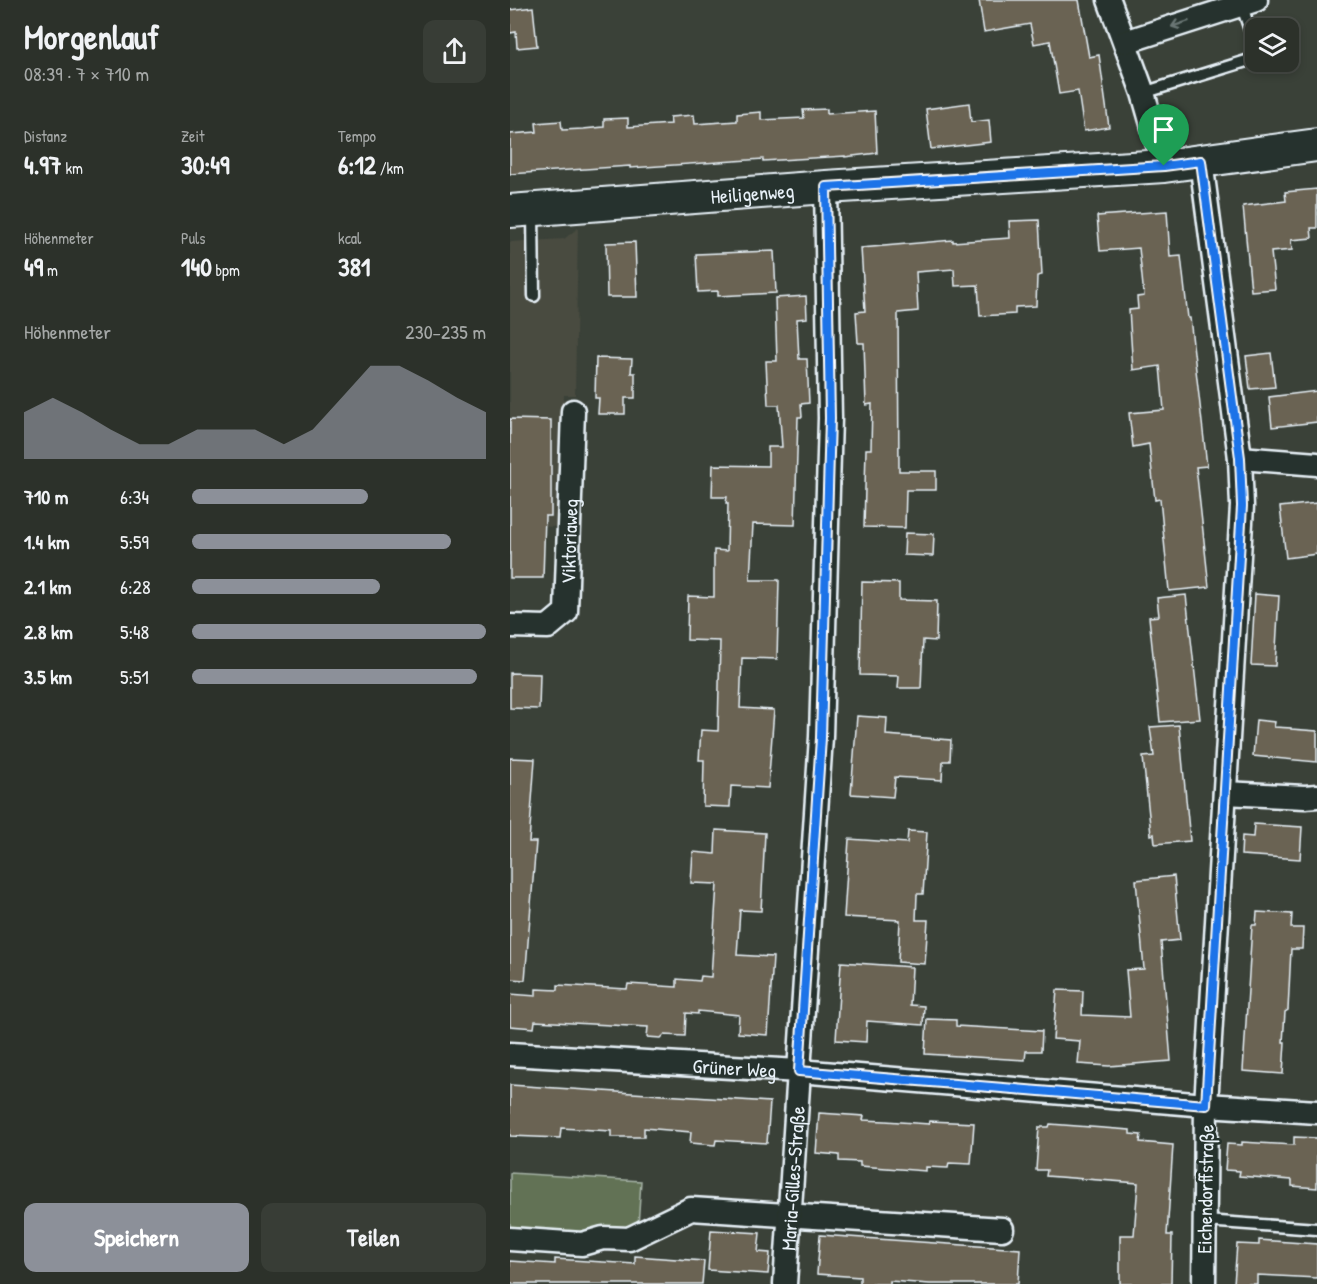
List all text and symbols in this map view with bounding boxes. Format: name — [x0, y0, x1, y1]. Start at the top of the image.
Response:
text: Morgenlauf — [24, 15, 159, 59]
map controls — [1245, 18, 1299, 72]
button: layers — [1245, 18, 1299, 72]
one-way arrow — [1171, 19, 1190, 30]
button: share — [423, 20, 486, 83]
text: 08:39 · 7 × 710 m — [24, 60, 149, 87]
pin — [1138, 104, 1189, 166]
icon: arrive — [1147, 113, 1180, 146]
text: Distanz — [24, 125, 67, 147]
text: Zeit — [181, 125, 205, 147]
text: Tempo — [338, 125, 376, 147]
text: 4.97 — [24, 147, 62, 182]
text: 30:49 — [181, 147, 230, 182]
text: 6:12 — [338, 147, 376, 182]
text: km — [62, 157, 83, 179]
text: /km — [376, 157, 404, 179]
street label: Heiligenweg — [710, 176, 795, 209]
text: Höhenmeter — [24, 227, 94, 249]
text: Puls — [181, 227, 206, 249]
text: kcal — [338, 227, 361, 249]
text: 49 — [24, 249, 43, 284]
text: 140 — [181, 249, 212, 284]
text: 381 — [338, 249, 370, 284]
text: m — [43, 259, 58, 281]
text: bpm — [212, 259, 240, 281]
text: Höhenmeter — [24, 318, 111, 345]
text: 230–235 m — [405, 318, 486, 345]
text: 710 m — [24, 483, 68, 510]
text: 6:34 — [120, 483, 149, 510]
street label: Viktoriaweg — [553, 498, 583, 585]
text: 1.4 km — [24, 528, 70, 555]
text: 5:59 — [120, 528, 149, 555]
text: 2.1 km — [24, 573, 71, 600]
text: 6:28 — [120, 573, 151, 600]
text: 2.8 km — [24, 618, 73, 645]
text: 5:48 — [120, 618, 149, 645]
text: 3.5 km — [24, 663, 72, 690]
text: 5:51 — [120, 663, 149, 690]
street label: Grüner Weg — [692, 1051, 777, 1083]
street label: Maria-Gilles-Straße — [774, 1105, 810, 1251]
street label: Eichendorffstraße — [1190, 1124, 1220, 1254]
button: Speichern — [24, 1203, 249, 1272]
button: Teilen — [261, 1203, 486, 1272]

